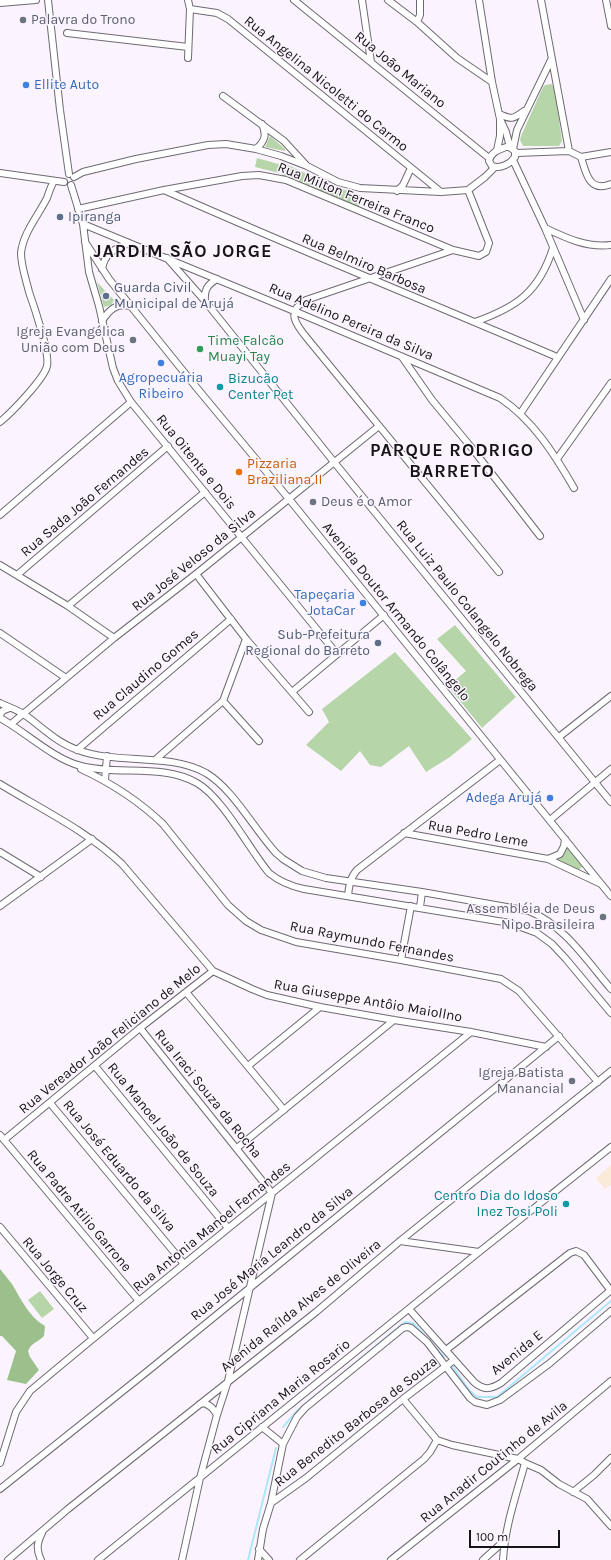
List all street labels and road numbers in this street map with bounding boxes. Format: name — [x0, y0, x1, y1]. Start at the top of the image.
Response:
street label: Rua Angelina Nicoletti do Carmo — [241, 13, 411, 155]
street label: Rua João Mariano — [351, 28, 449, 112]
street label: Rua Milton Ferreira Franco — [275, 159, 437, 237]
street label: Rua Belmiro Barbosa — [299, 230, 429, 298]
street label: Rua Adelino Pereira da Silva — [266, 280, 436, 364]
street label: Rua Oitenta e Dois — [153, 411, 239, 513]
street label: Rua Sada João Fernandes — [17, 443, 153, 561]
street label: Rua José Veloso da Silva — [129, 505, 259, 615]
street label: Rua Luiz Paulo Colangelo Nobrega — [393, 517, 541, 695]
street label: Avenida Doutor Armando Colângelo — [319, 519, 473, 705]
street label: Rua Claudino Gomes — [90, 626, 202, 724]
street label: Rua Pedro Leme — [427, 817, 529, 851]
street label: Rua Raymundo Fernandes — [289, 918, 455, 966]
street label: Rua Vereador João Feliciano de Melo — [16, 960, 204, 1118]
street label: Rua Giuseppe Antôio Maiollno — [272, 976, 464, 1026]
street label: Rua Iraci Souza da Rocha — [151, 1026, 265, 1162]
street label: Rua Manoel João de Souza — [104, 1059, 222, 1201]
street label: Rua José Eduardo da Silva — [59, 1097, 179, 1235]
street label: Rua Padre Atilio Garrone — [23, 1147, 135, 1275]
street label: Rua Antonia Manoel Fernandes — [130, 1158, 294, 1296]
street label: Rua José Maria Leandro da Silva — [187, 1183, 357, 1325]
street label: Rua Jorge Cruz — [19, 1234, 91, 1316]
street label: Avenida Raílda Alves de Oliveira — [217, 1236, 385, 1376]
street label: Avenida E — [488, 1327, 546, 1379]
street label: Rua Cipriana Maria Rosario — [208, 1336, 354, 1458]
street label: Rua Benedito Barbosa de Souza — [271, 1353, 441, 1491]
street label: Rua Anadir Coutinho de Avila — [417, 1397, 571, 1527]

